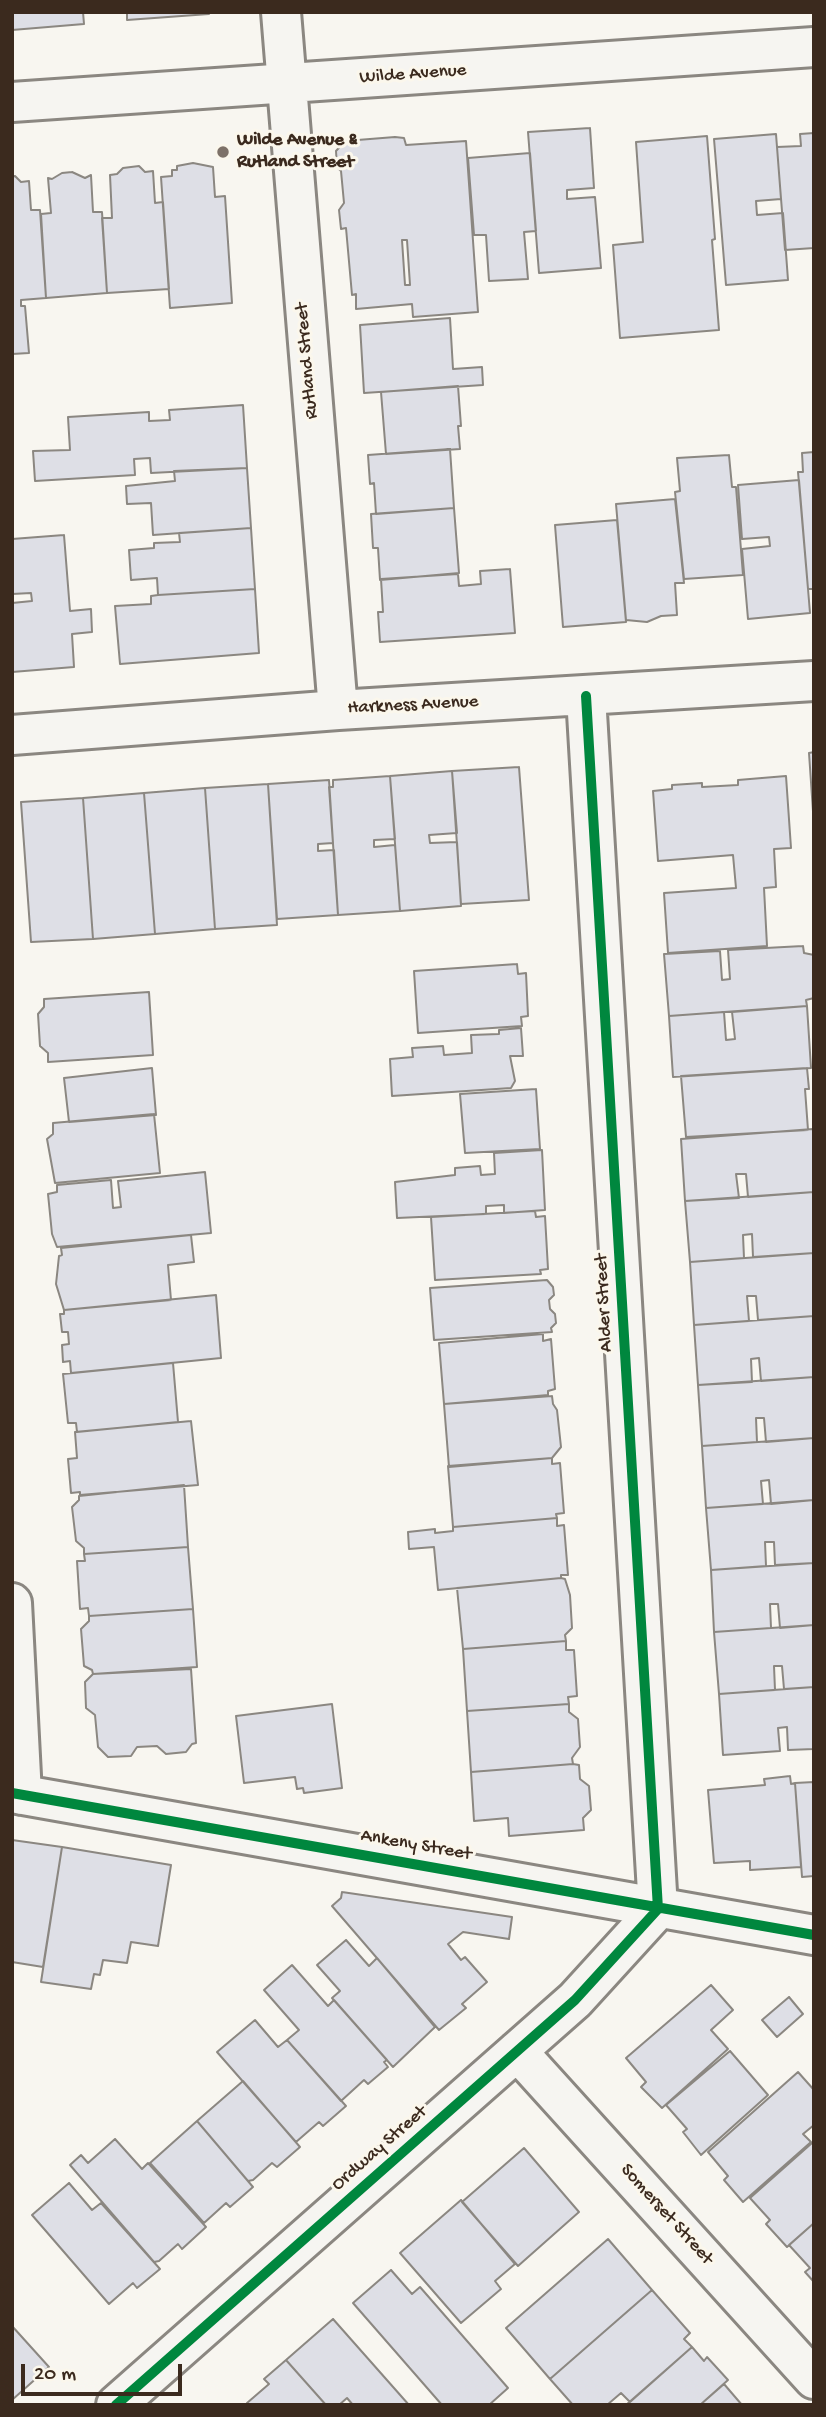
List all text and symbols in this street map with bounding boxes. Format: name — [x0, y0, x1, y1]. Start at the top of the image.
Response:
street label: Wilde Avenue — [359, 60, 467, 90]
place label: Wilde Avenue & Rutland Street — [237, 130, 357, 174]
marker: Wilde Avenue & Rutland Street — [215, 144, 231, 160]
street label: Rutland Street — [292, 302, 324, 420]
street label: Harkness Avenue — [347, 691, 479, 721]
street label: Alder Street — [591, 1253, 619, 1353]
street label: Ankeny Street — [359, 1825, 473, 1867]
street label: Ordway Street — [328, 2101, 432, 2197]
street label: Somerset Street — [615, 2160, 717, 2270]
scale bar — [24, 2350, 186, 2394]
text: 20 m — [34, 2363, 76, 2388]

